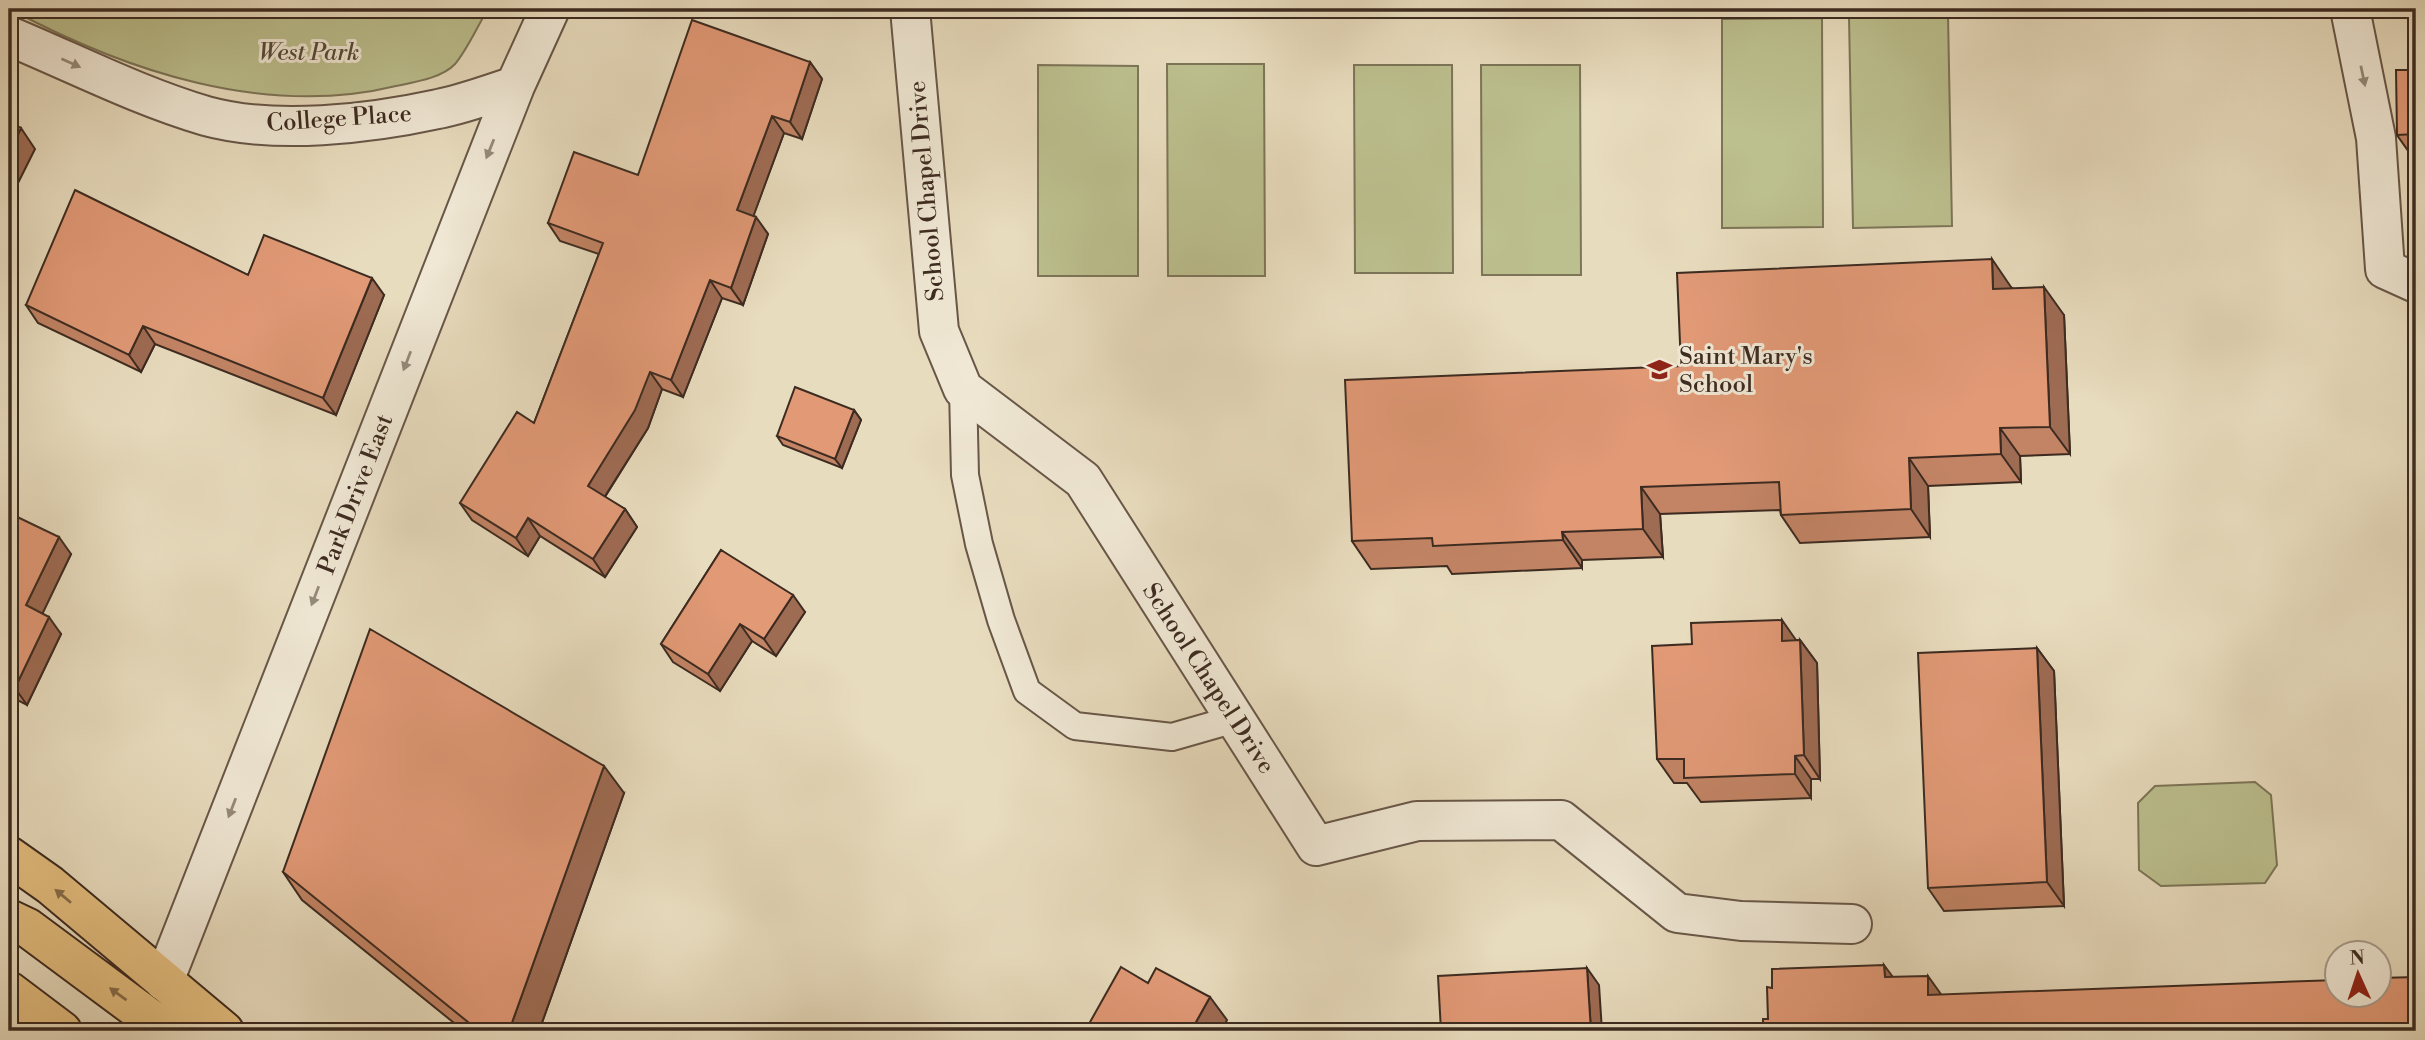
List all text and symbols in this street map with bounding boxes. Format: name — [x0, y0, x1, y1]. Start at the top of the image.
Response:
park label: West Park — [259, 38, 359, 68]
one-way arrow — [61, 58, 82, 69]
one-way arrow — [2358, 65, 2369, 87]
street label: School Chapel Drive — [902, 79, 952, 302]
street label: College Place — [265, 99, 413, 139]
one-way arrow — [484, 139, 495, 160]
place label: Saint Mary's School — [1679, 342, 1813, 400]
one-way arrow — [401, 351, 412, 372]
school or university icon: Saint Mary's School — [1645, 356, 1673, 384]
street label: Park Drive East — [312, 410, 400, 579]
street label: School Chapel Drive — [1135, 578, 1281, 779]
one-way arrow — [309, 585, 320, 606]
one-way arrow — [227, 797, 238, 818]
one-way arrow — [54, 889, 71, 904]
north arrow — [2324, 939, 2394, 1009]
text: N — [2349, 946, 2365, 970]
one-way arrow — [108, 987, 127, 1001]

